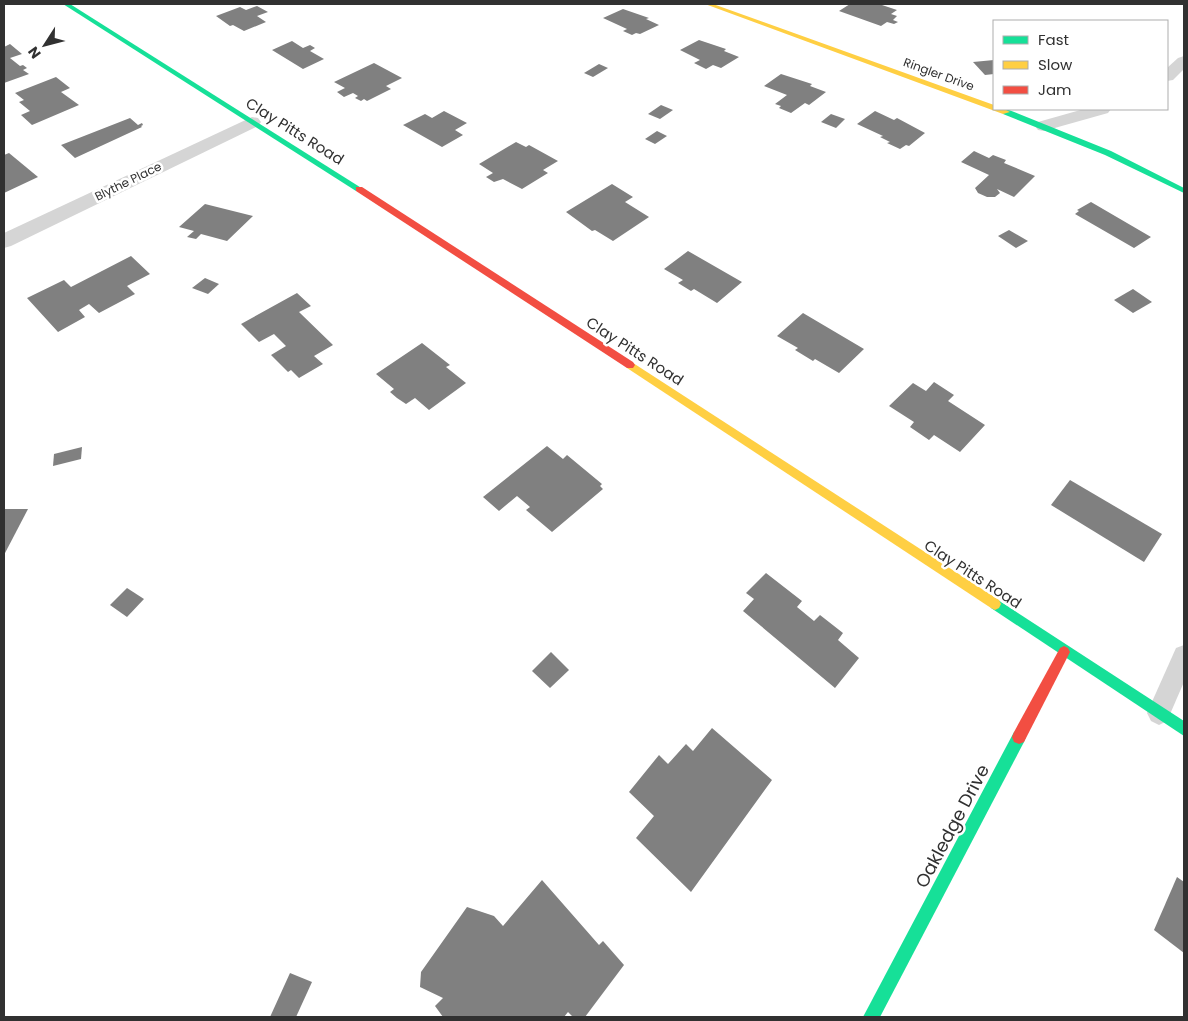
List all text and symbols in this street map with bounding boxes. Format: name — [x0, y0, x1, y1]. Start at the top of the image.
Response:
north arrow — [20, 20, 70, 70]
legend — [993, 20, 1168, 110]
text: Fast — [1038, 29, 1069, 50]
text: N — [23, 43, 46, 63]
street label: Ringler Drive — [901, 53, 977, 95]
text: Slow — [1038, 54, 1073, 75]
text: Jam — [1038, 79, 1072, 100]
street label: Clay Pitts Road — [242, 92, 348, 170]
street label: Blythe Place — [92, 157, 164, 205]
street label: Clay Pitts Road — [582, 312, 688, 390]
street label: Clay Pitts Road — [920, 535, 1026, 613]
street label: Oakledge Drive — [909, 760, 995, 892]

